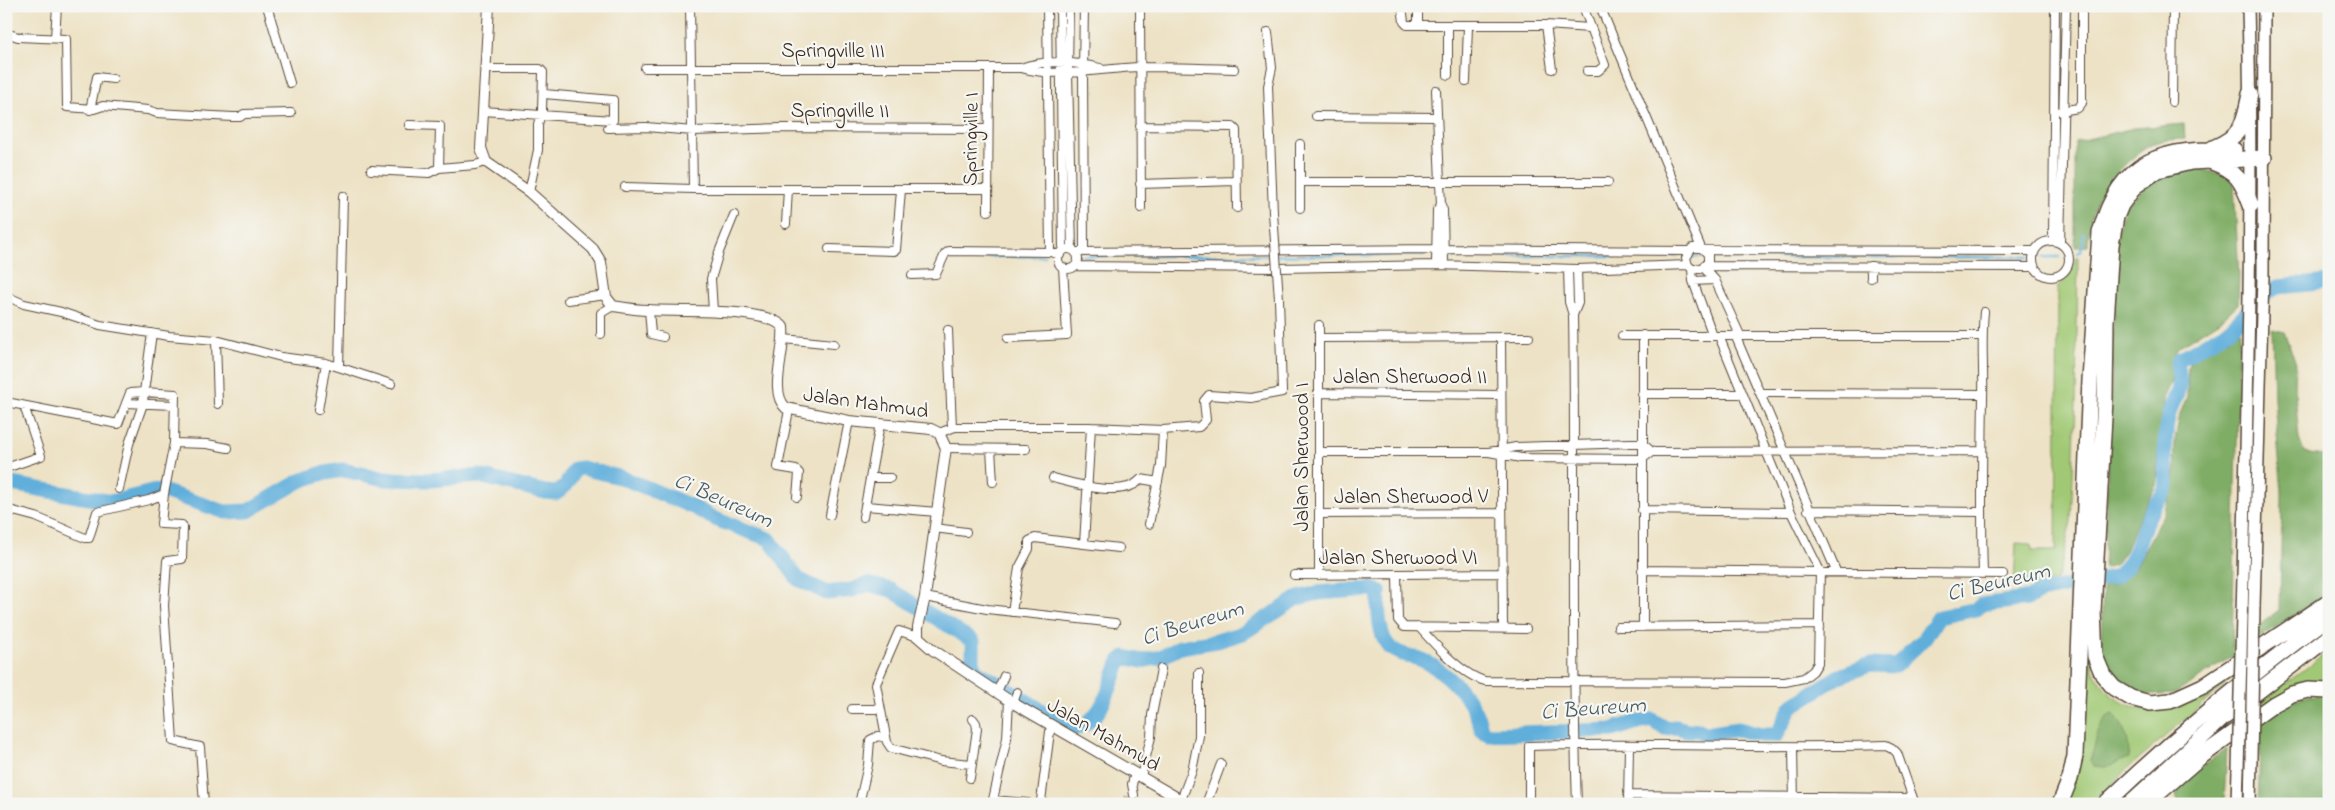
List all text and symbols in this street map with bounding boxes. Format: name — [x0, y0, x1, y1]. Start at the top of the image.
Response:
street label: Springville III — [781, 37, 885, 69]
street label: Springville I — [956, 92, 990, 186]
street label: Springville II — [791, 97, 889, 129]
street label: Jalan Sherwood II — [1333, 363, 1487, 393]
street label: Jalan Mahmud — [801, 380, 930, 428]
street label: Jalan Sherwood I — [1288, 383, 1318, 531]
water label: Ci Beureum — [668, 466, 778, 538]
street label: Jalan Sherwood V — [1334, 483, 1488, 513]
street label: Jalan Sherwood VI — [1319, 544, 1477, 574]
water label: Ci Beureum — [1944, 556, 2054, 611]
water label: Ci Beureum — [1138, 594, 1249, 656]
water label: Ci Beureum — [1540, 690, 1648, 730]
street label: Jalan Mahmud — [1041, 691, 1165, 780]

